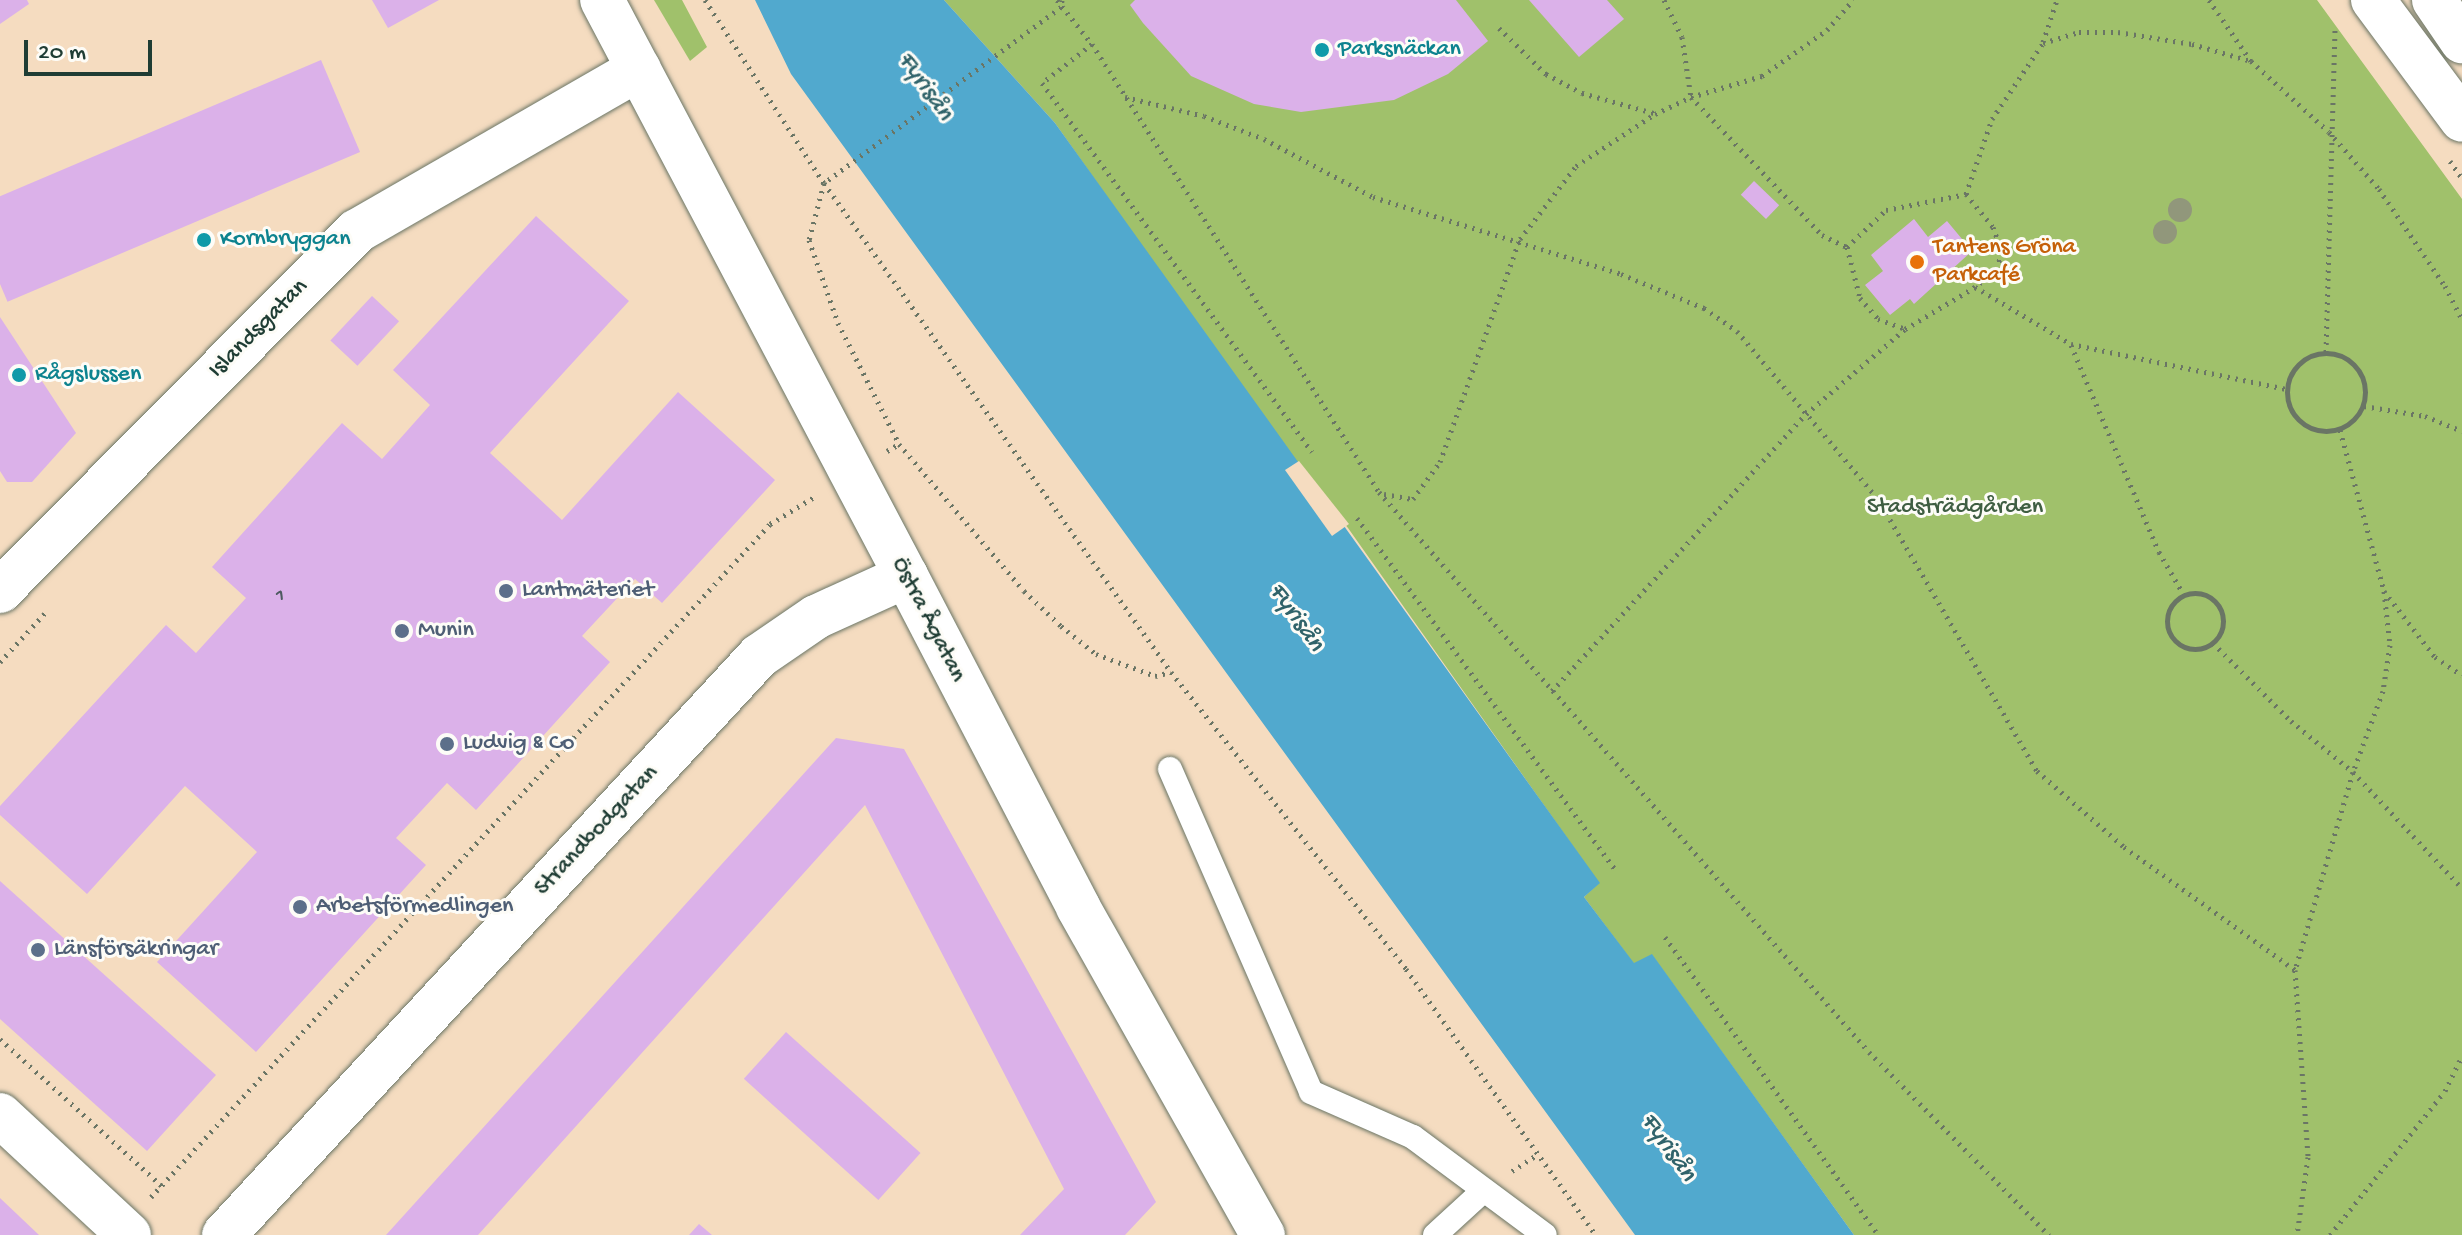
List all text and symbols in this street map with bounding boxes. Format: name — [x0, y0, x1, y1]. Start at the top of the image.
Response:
scale bar — [28, 24, 156, 74]
place label: Parksnäckan — [1338, 36, 1461, 64]
text: 20 m — [38, 39, 86, 68]
marker: Parksnäckan — [1313, 41, 1331, 59]
water label: Fyrisån — [889, 46, 959, 128]
place label: Kornbryggan — [220, 226, 351, 254]
marker: Kornbryggan — [195, 231, 213, 249]
place label: Tantens Gröna Parkcafé — [1933, 234, 2076, 290]
marker: Tantens Gröna Parkcafé — [1908, 253, 1926, 271]
street label: Islandsgatan — [203, 273, 315, 385]
place label: Rågslussen — [35, 361, 141, 389]
marker: Rågslussen — [10, 366, 28, 384]
park label: Stadsträdgården — [1867, 494, 2043, 522]
street label: Östra Ågatan — [884, 553, 972, 687]
place label: Lantmäteriet — [522, 577, 654, 605]
water label: Fyrisån — [1260, 577, 1330, 659]
marker: Lantmäteriet — [497, 582, 515, 600]
house number: 1 — [276, 584, 284, 608]
place label: Munin — [418, 617, 474, 645]
marker: Munin — [393, 622, 411, 640]
place label: Ludvig & Co — [463, 730, 574, 758]
marker: Ludvig & Co — [438, 735, 456, 753]
street label: Strandbodgatan — [529, 759, 665, 903]
place label: Arbetsförmedlingen — [316, 893, 513, 921]
marker: Arbetsförmedlingen — [291, 898, 309, 916]
place label: Länsförsäkringar — [54, 936, 218, 964]
marker: Länsförsäkringar — [29, 941, 47, 959]
water label: Fyrisån — [1632, 1107, 1702, 1189]

